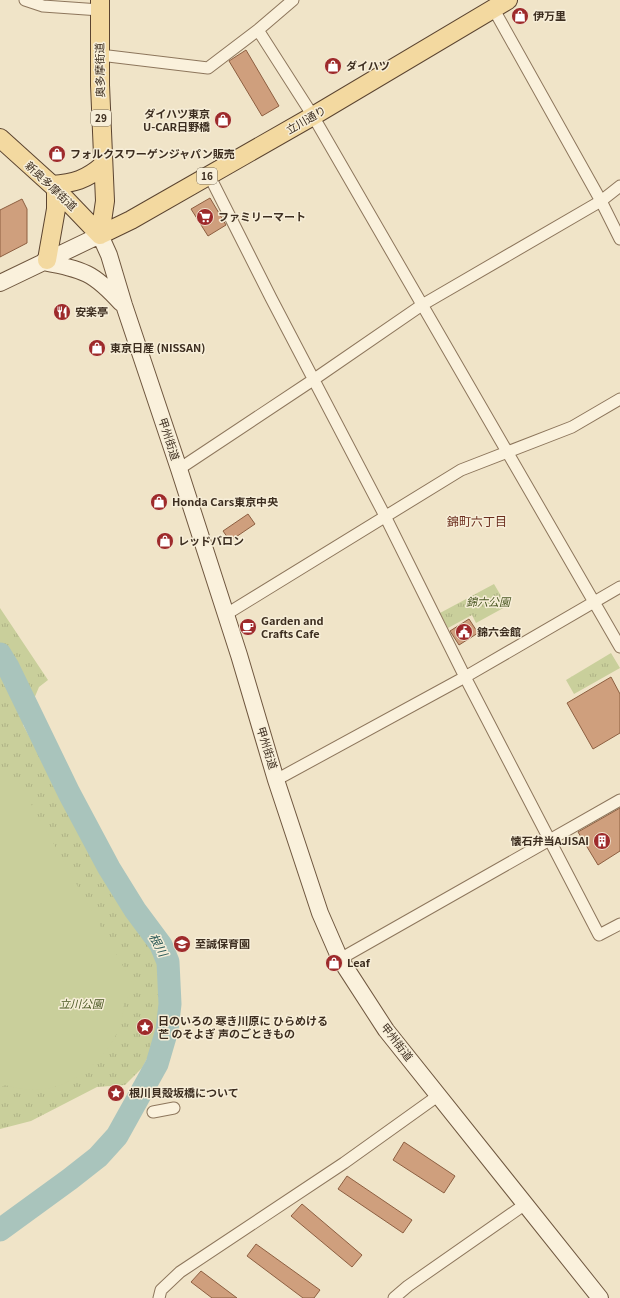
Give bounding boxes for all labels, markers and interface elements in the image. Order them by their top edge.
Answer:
shop icon: 伊万里 [510,6,530,26]
place label: 伊万里 [533,7,566,23]
street label: 奥多摩街道 [91,42,107,98]
shop icon: ダイハツ [323,56,343,76]
place label: ダイハツ [346,57,390,73]
street label: 立川通り [282,101,329,137]
place label: ダイハツ東京 U-CAR日野橋 [143,105,210,134]
road number: 29 [91,110,111,126]
shop icon: ダイハツ東京 U-CAR日野橋 [213,110,233,130]
shop icon: フォルクスワーゲンジャパン販売 [47,144,67,164]
place label: フォルクスワーゲンジャパン販売 [70,145,235,161]
street label: 新奥多摩街道 [22,157,81,214]
road number: 16 [197,168,217,184]
supermarket icon: ファミリーマート [195,207,215,227]
place label: ファミリーマート [218,208,306,224]
restaurant icon: 安楽亭 [52,302,72,322]
place label: 安楽亭 [75,303,108,319]
shop icon: 東京日産 (NISSAN) [87,338,107,358]
place label: 東京日産 (NISSAN) [110,339,205,355]
street label: 甲州街道 [156,415,184,462]
shop icon: Honda Cars東京中央 [149,492,169,512]
place label: Honda Cars東京中央 [172,493,278,509]
district label: 錦町六丁目 [447,512,507,529]
shop icon: レッドバロン [155,531,175,551]
place label: レッドバロン [178,532,244,548]
park label: 錦六公園 [466,593,512,609]
place label: Garden and Crafts Cafe [261,612,324,641]
cafe icon: Garden and Crafts Cafe [238,617,258,637]
public building icon: 錦六会館 [454,622,474,642]
place label: 錦六会館 [477,623,521,639]
street label: 甲州街道 [254,724,282,771]
building icon: 懐石弁当AJISAI [592,831,612,851]
place label: 懐石弁当AJISAI [511,832,589,848]
water label: 根川 [146,930,173,961]
school or university icon: 至誠保育園 [172,934,192,954]
place label: 至誠保育園 [195,935,250,951]
shop icon: Leaf [324,953,344,973]
place label: Leaf [347,954,371,970]
park label: 立川公園 [59,995,105,1011]
place label: 日のいろの 寒き川原に ひらめける 芒 のそよぎ 声のごときもの [158,1012,328,1041]
place icon: 日のいろの 寒き川原に ひらめける 芒 のそよぎ 声のごときもの [135,1017,155,1037]
street label: 甲州街道 [378,1019,418,1064]
place icon: 根川貝殻坂橋について [106,1083,126,1103]
place label: 根川貝殻坂橋について [129,1084,239,1100]

